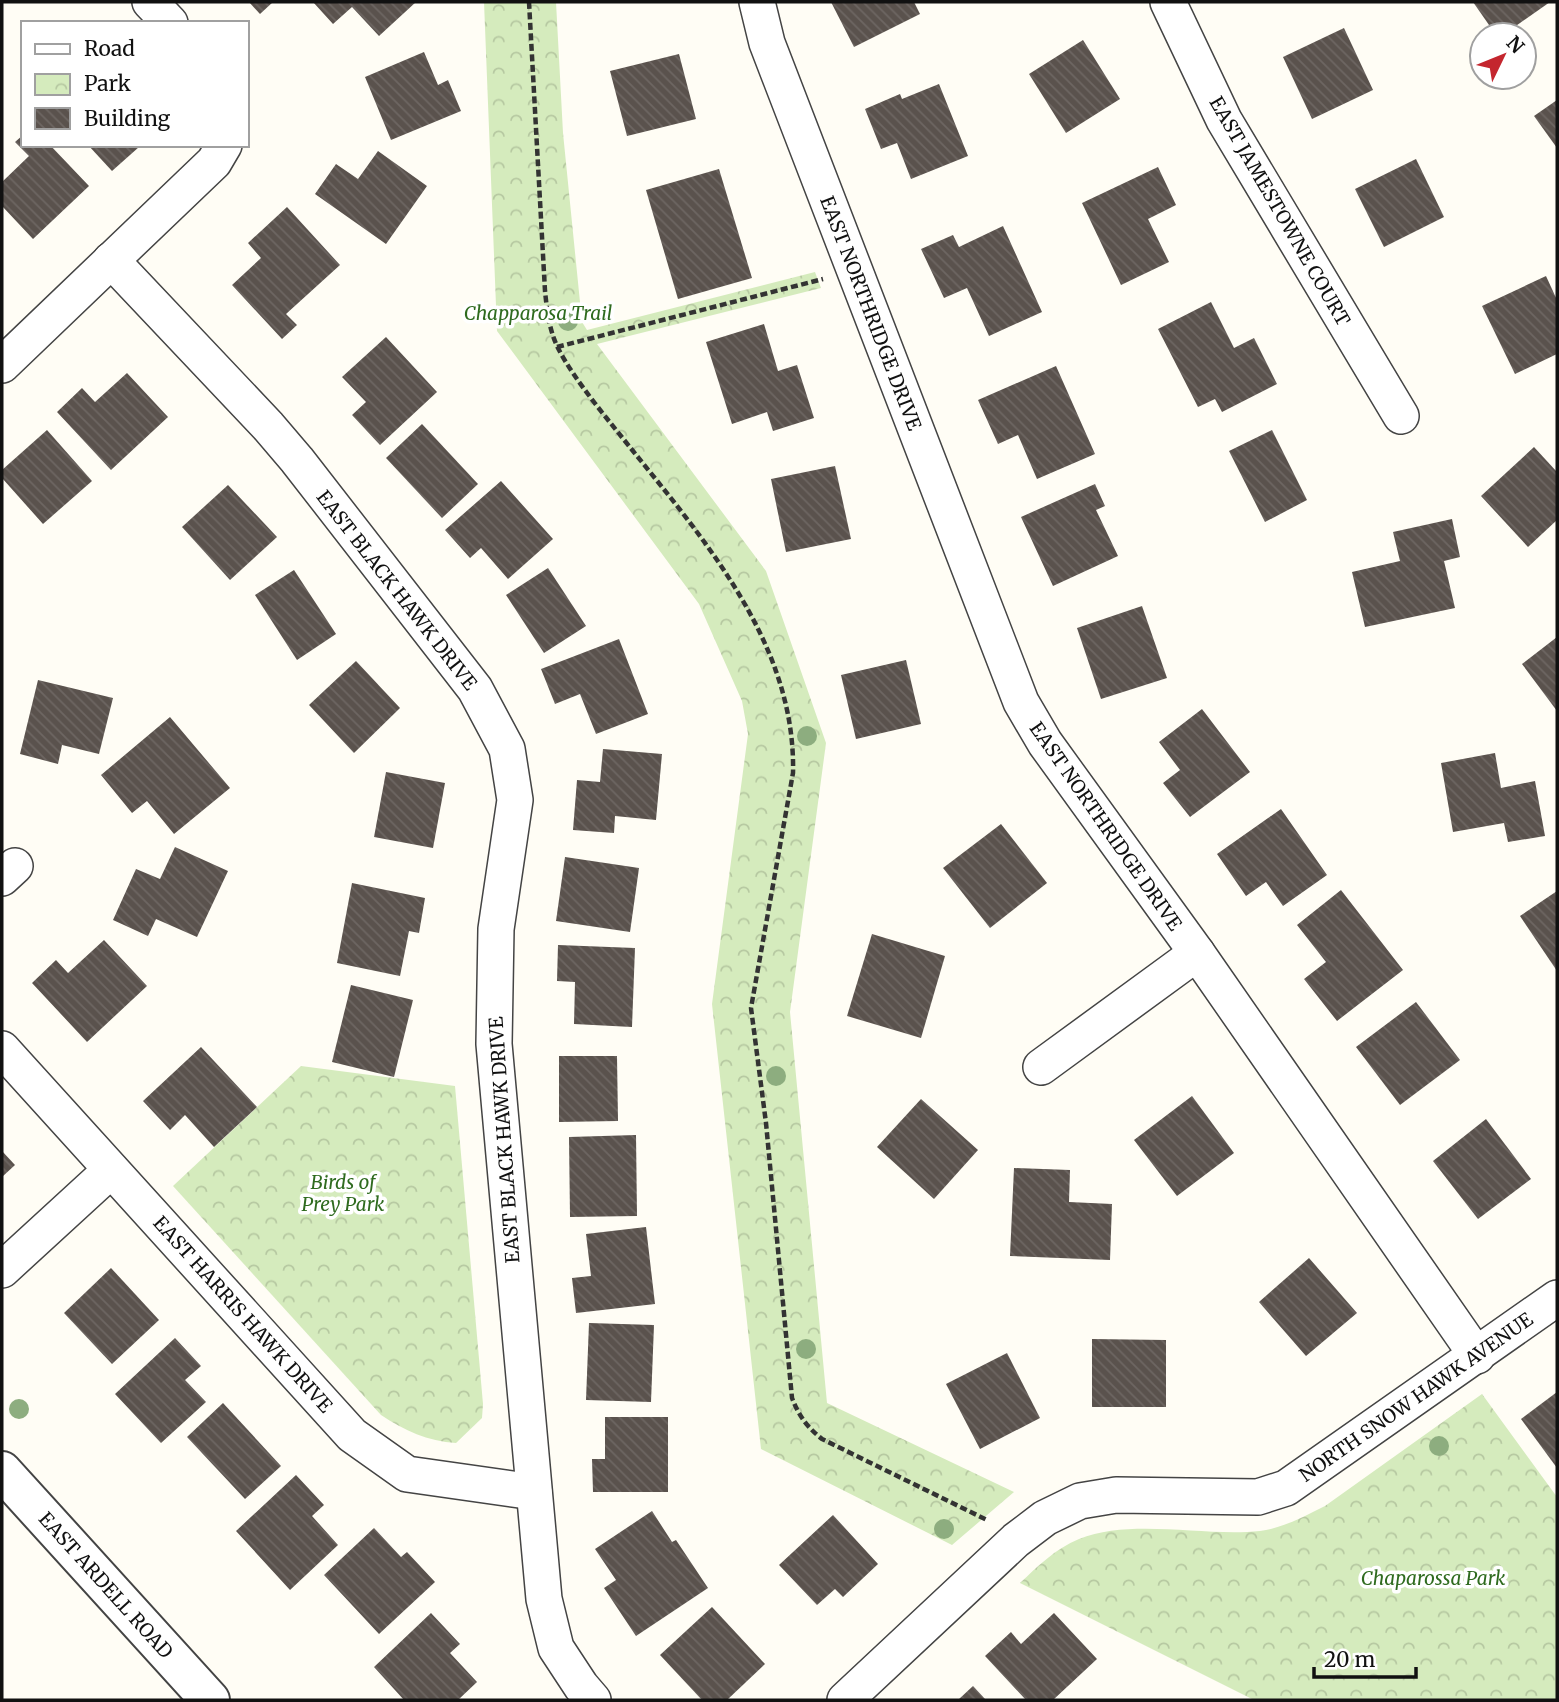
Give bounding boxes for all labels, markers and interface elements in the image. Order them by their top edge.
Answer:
legend [21,21,248,147]
north arrow [1468,21,1538,91]
text: N [1502,31,1529,58]
text: Road [84,35,135,62]
text: Park [84,70,131,97]
street label: EAST JAMESTOWNE COURT [1204,92,1356,330]
text: Building [84,105,171,132]
street label: EAST NORTHRIDGE DRIVE [815,192,927,434]
park label: Chapparosa Trail [464,301,612,325]
street label: EAST BLACK HAWK DRIVE [312,485,482,695]
street label: EAST NORTHRIDGE DRIVE [1025,717,1187,935]
street label: EAST BLACK HAWK DRIVE [483,1016,525,1264]
park label: Birds of Prey Park [302,1170,385,1216]
street label: EAST HARRIS HAWK DRIVE [148,1211,338,1417]
street label: NORTH SNOW HAWK AVENUE [1295,1307,1537,1487]
street label: EAST ARDELL ROAD [34,1507,178,1663]
park label: Chaparossa Park [1361,1566,1506,1590]
scale bar [1314,1636,1416,1680]
text: 20 m [1324,1646,1376,1673]

